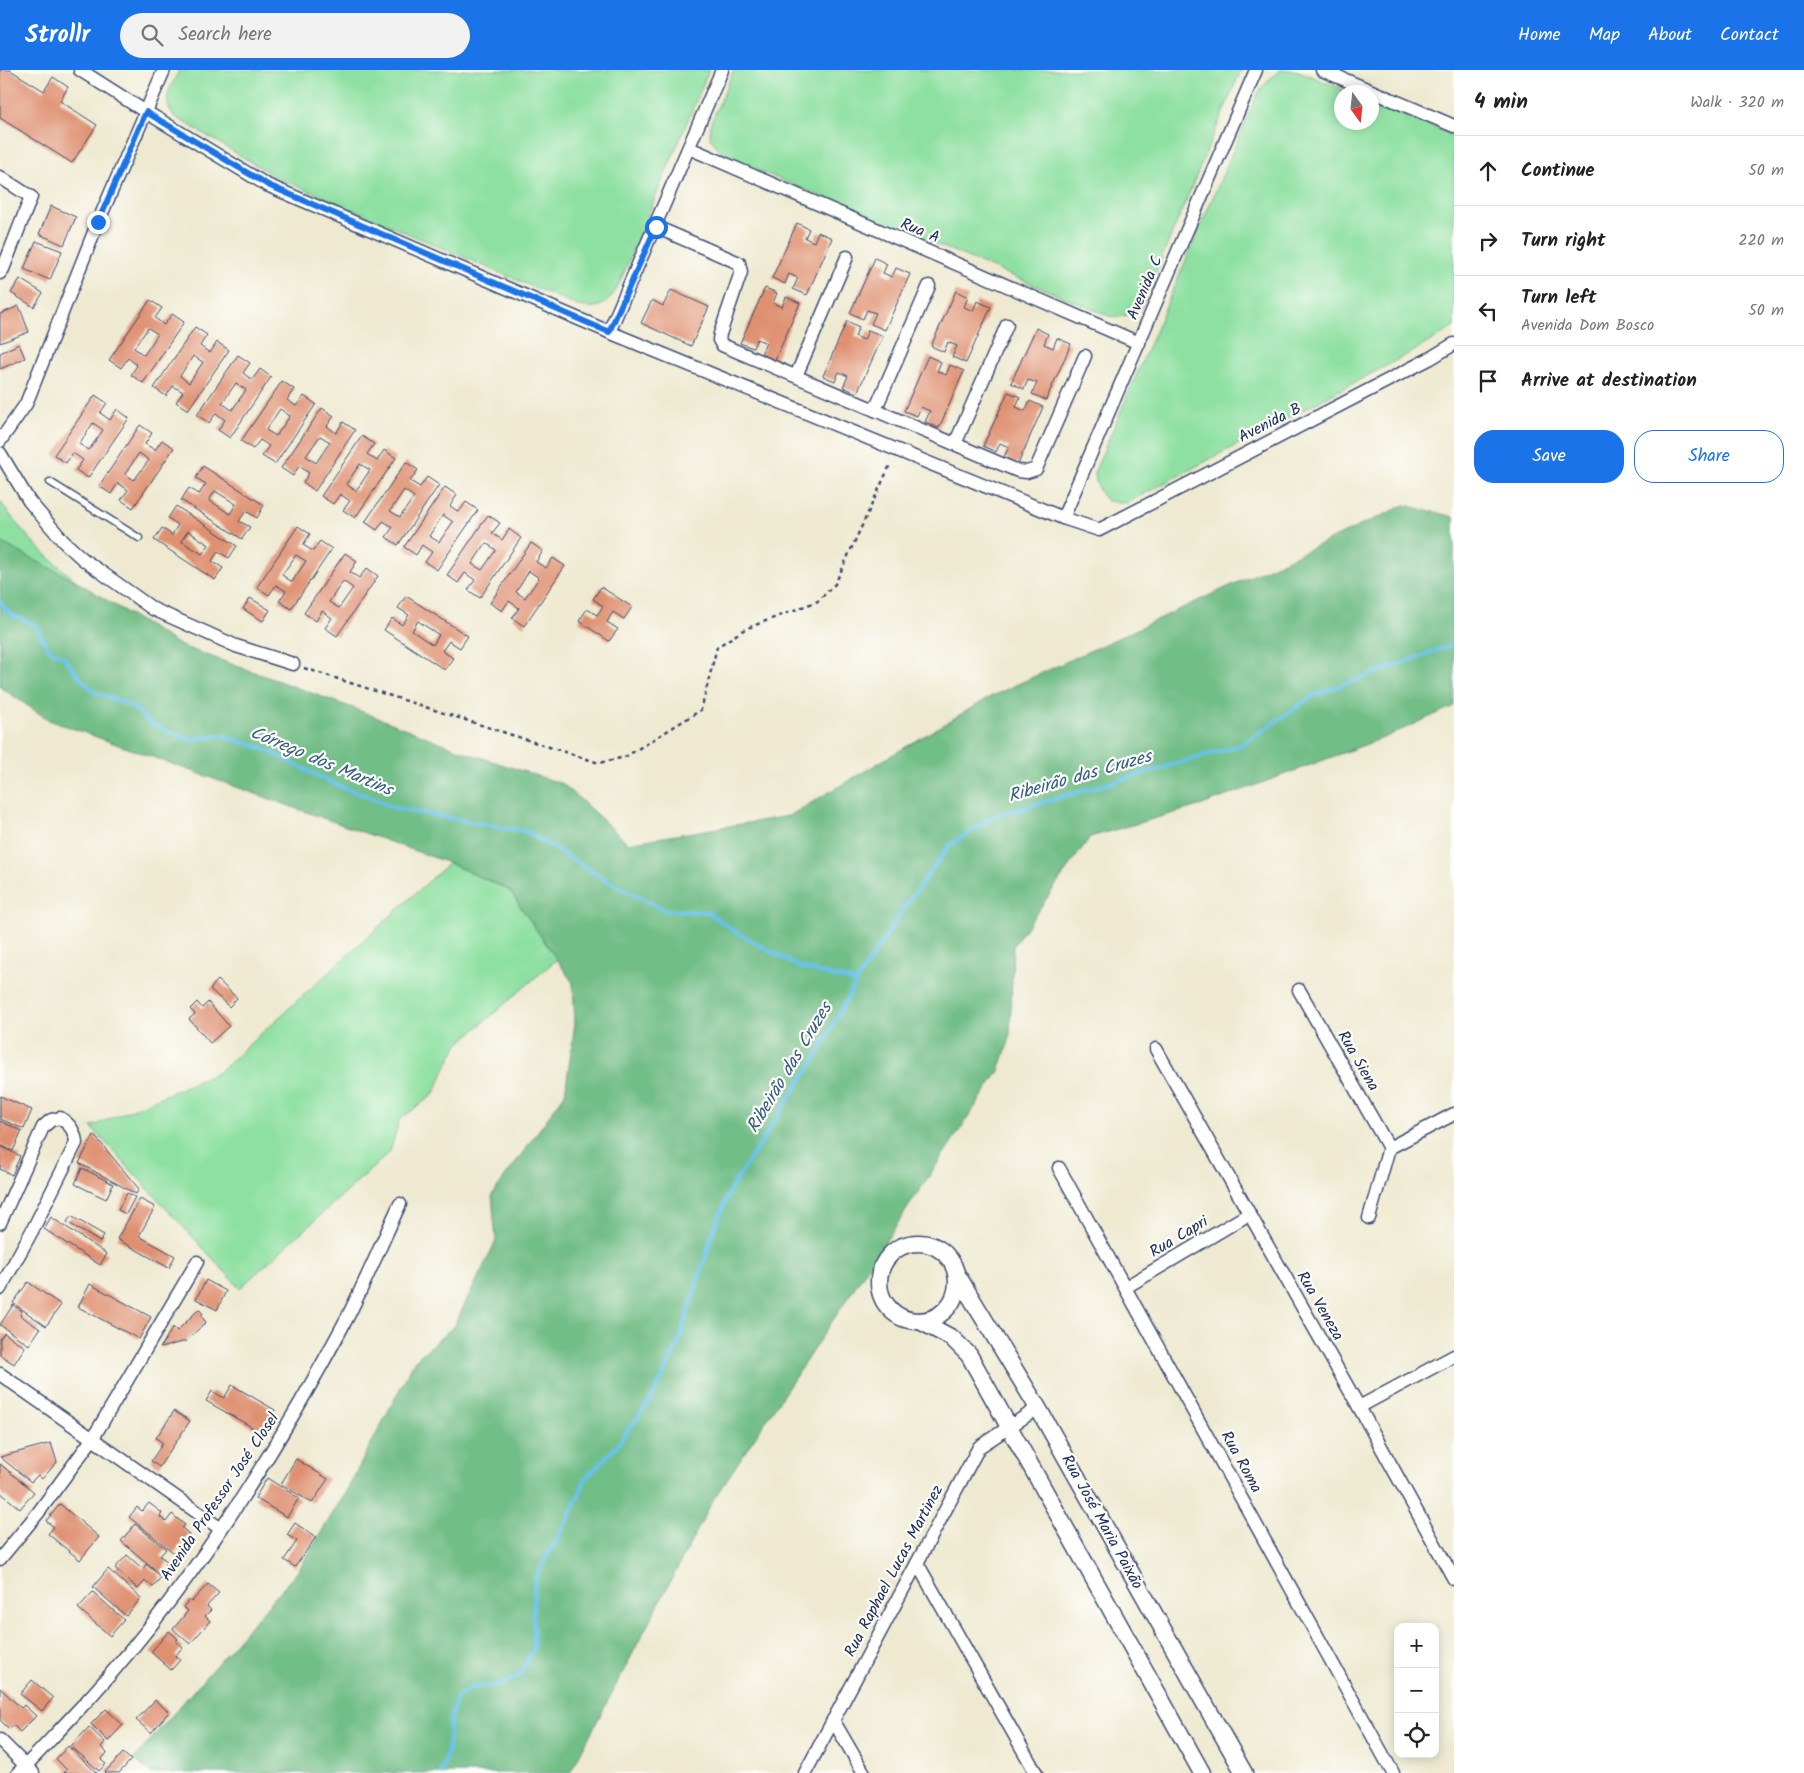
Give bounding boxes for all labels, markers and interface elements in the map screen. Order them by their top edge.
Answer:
search box [120,13,470,58]
text: Strollr [25,16,90,55]
text: Search here [178,20,272,50]
icon: search [138,21,166,49]
text: Home [1518,21,1561,50]
text: Map [1589,21,1620,50]
text: About [1648,21,1692,50]
text: Contact [1720,21,1779,50]
north arrow [1334,85,1379,130]
text: 4 min [1474,86,1528,119]
text: Walk · 320 m [1690,90,1784,115]
text: Continue [1521,156,1594,186]
icon: ahead [1474,157,1502,185]
text: 50 m [1748,158,1784,183]
route end [87,211,110,234]
street label: Rua A [896,212,944,251]
route start [645,216,668,239]
text: Turn right [1521,226,1606,256]
icon: right [1474,227,1502,255]
text: 220 m [1738,228,1784,253]
street label: Avenida C [1120,252,1170,324]
text: Turn left [1521,283,1596,313]
icon: left [1474,297,1502,325]
text: 50 m [1748,298,1784,323]
text: Avenida Dom Bosco [1521,313,1654,338]
text: Arrive at destination [1521,366,1697,396]
icon: arrive [1474,367,1502,395]
street label: Avenida B [1234,396,1306,450]
button: Save [1474,430,1624,483]
button: Share [1634,430,1784,483]
water label: Córrego dos Martins [245,719,399,806]
water label: Ribeirão das Cruzes [1005,742,1157,811]
water label: Ribeirão das Cruzes [739,995,842,1139]
street label: Rua Siena [1331,1026,1385,1096]
street label: Rua Capri [1145,1209,1214,1264]
street label: Rua Veneza [1290,1266,1350,1346]
street label: Avenida Professor José Closel [154,1408,286,1586]
street label: Rua Roma [1214,1426,1268,1498]
street label: Rua José Maria Paixão [1055,1450,1149,1594]
street label: Rua Raphael Lucas Martinez [838,1481,950,1661]
map controls [1394,1623,1439,1758]
button: + [1394,1623,1439,1668]
button: − [1394,1668,1439,1713]
button: locate [1394,1713,1439,1758]

